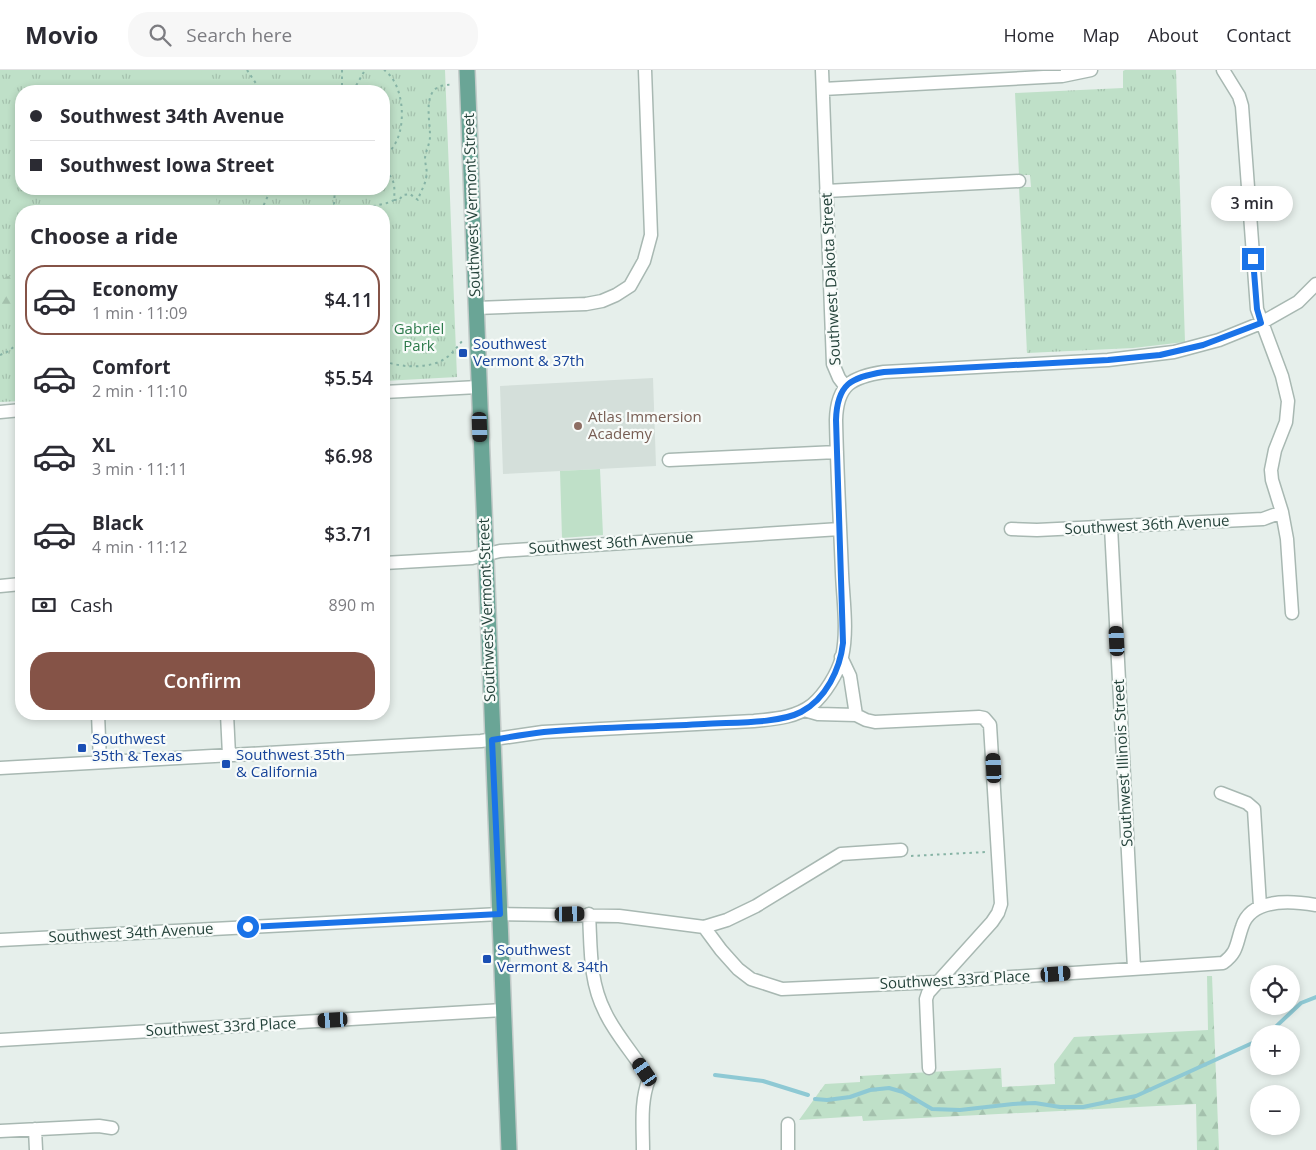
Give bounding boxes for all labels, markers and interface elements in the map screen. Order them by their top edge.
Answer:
search box [128,12,478,57]
text: Movio [25,18,98,51]
icon: search [146,21,174,49]
text: Search here [186,22,292,48]
text: Home [1004,23,1054,47]
text: Map [1082,23,1120,47]
text: About [1148,23,1198,47]
text: Contact [1226,23,1291,47]
text: Southwest 34th Avenue [60,103,284,129]
street label: Southwest Vermont Street [458,113,484,297]
text: Southwest Iowa Street [60,152,274,178]
callout: 3 min [1212,186,1294,222]
street label: Southwest Dakota Street [815,192,845,366]
text: 3 min [1230,192,1274,214]
text: Choose a ride [30,220,178,250]
route end [1242,248,1264,270]
text: Economy [92,276,178,302]
icon: car [32,278,77,323]
text: $4.11 [324,287,373,313]
text: 1 min · 11:09 [92,302,187,324]
park label: Gabriel Park [394,318,444,355]
place label: Southwest Vermont & 37th [473,333,584,370]
marker: Southwest Vermont & 37th [457,347,469,359]
text: Comfort [92,354,171,380]
icon: car [32,356,77,401]
text: $5.54 [324,365,373,391]
text: 2 min · 11:10 [92,380,187,402]
place label: Atlas Immersion Academy [588,406,702,443]
car [471,412,488,442]
marker: Atlas Immersion Academy [572,420,584,432]
text: XL [92,432,115,458]
icon: car [32,434,77,479]
text: $6.98 [324,443,373,469]
text: 3 min · 11:11 [92,458,187,480]
text: Black [92,510,144,536]
street label: Southwest 36th Avenue [1064,510,1230,538]
icon: car [32,512,77,557]
street label: Southwest Vermont Street [473,518,499,702]
text: $3.71 [324,521,373,547]
street label: Southwest 36th Avenue [528,526,694,558]
text: 4 min · 11:12 [92,536,187,558]
icon: cash [30,591,58,619]
text: Cash [70,592,113,618]
text: 890 m [329,594,375,616]
car [1108,626,1125,656]
button: Confirm [30,652,375,710]
street label: Southwest Illinois Street [1108,679,1136,847]
place label: Southwest 35th & Texas [92,728,182,765]
marker: Southwest 35th & Texas [76,742,88,754]
place label: Southwest 35th & California [236,744,345,781]
car [985,753,1002,783]
marker: Southwest 35th & California [220,758,232,770]
car [554,906,585,922]
route start [237,916,259,938]
street label: Southwest 34th Avenue [48,918,214,946]
place label: Southwest Vermont & 34th [497,939,608,976]
marker: Southwest Vermont & 34th [481,953,493,965]
street label: Southwest 33rd Place [879,965,1031,993]
car [1040,965,1071,983]
map controls [1250,965,1300,1135]
button: locate [1250,965,1300,1015]
street label: Southwest 33rd Place [145,1012,297,1040]
car [317,1012,348,1028]
button: + [1250,1025,1300,1075]
car [630,1055,659,1089]
button: − [1250,1085,1300,1135]

